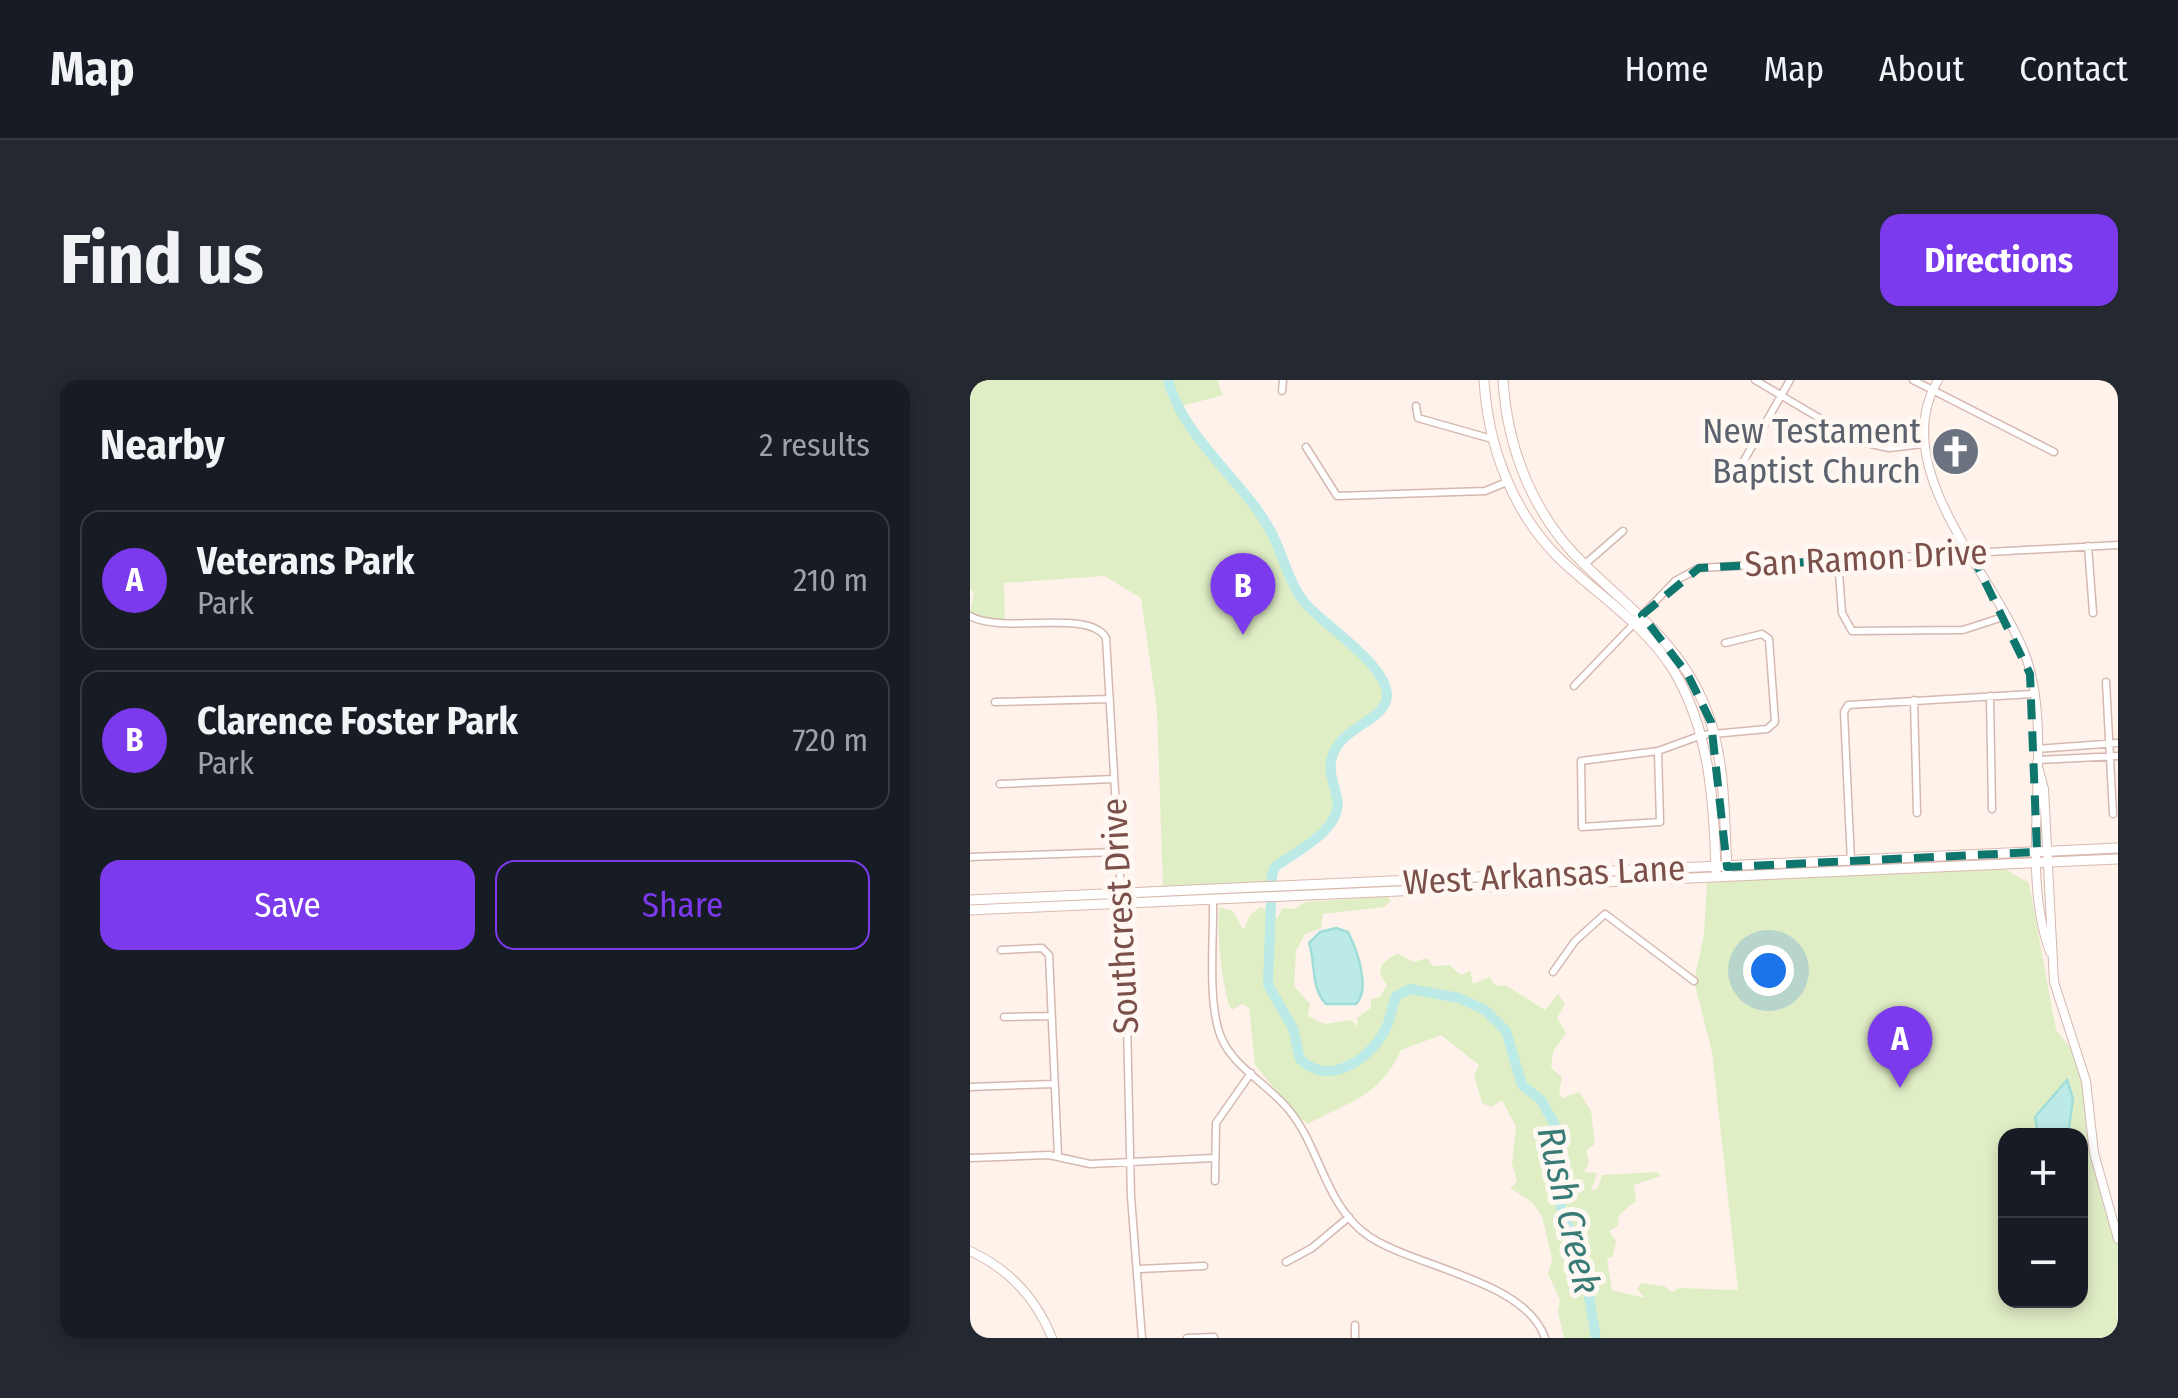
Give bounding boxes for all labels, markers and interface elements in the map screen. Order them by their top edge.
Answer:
text: Map [50,40,134,98]
text: Home [1625,48,1708,90]
text: Map [1763,48,1824,90]
text: About [1879,48,1964,90]
text: Contact [2019,48,2128,90]
button: Directions [1880,214,2118,306]
text: Find us [60,218,264,302]
place label: New Testament Baptist Church [1702,410,1922,492]
text: Nearby [100,420,225,470]
church icon: New Testament Baptist Church [1930,425,1982,477]
text: 2 results [759,426,870,464]
street label: San Ramon Drive [1743,531,1989,585]
text: Veterans Park [197,538,414,584]
pin: B [1210,552,1276,635]
text: A [126,561,143,599]
text: 210 m [793,561,868,599]
text: Park [197,584,254,622]
text: Clarence Foster Park [197,698,518,744]
text: B [126,721,143,759]
text: 720 m [792,721,868,759]
text: Park [197,744,254,782]
street label: Southcrest Drive [1093,797,1147,1035]
street label: West Arkansas Lane [1402,847,1686,903]
button: Save [100,860,475,950]
button: Share [495,860,870,950]
your location [1743,945,1794,996]
pin: A [1868,1006,1932,1088]
water label: Rush Creek [1527,1122,1611,1298]
map controls [1998,1128,2088,1308]
button: + [1998,1128,2088,1218]
button: − [1998,1218,2088,1308]

